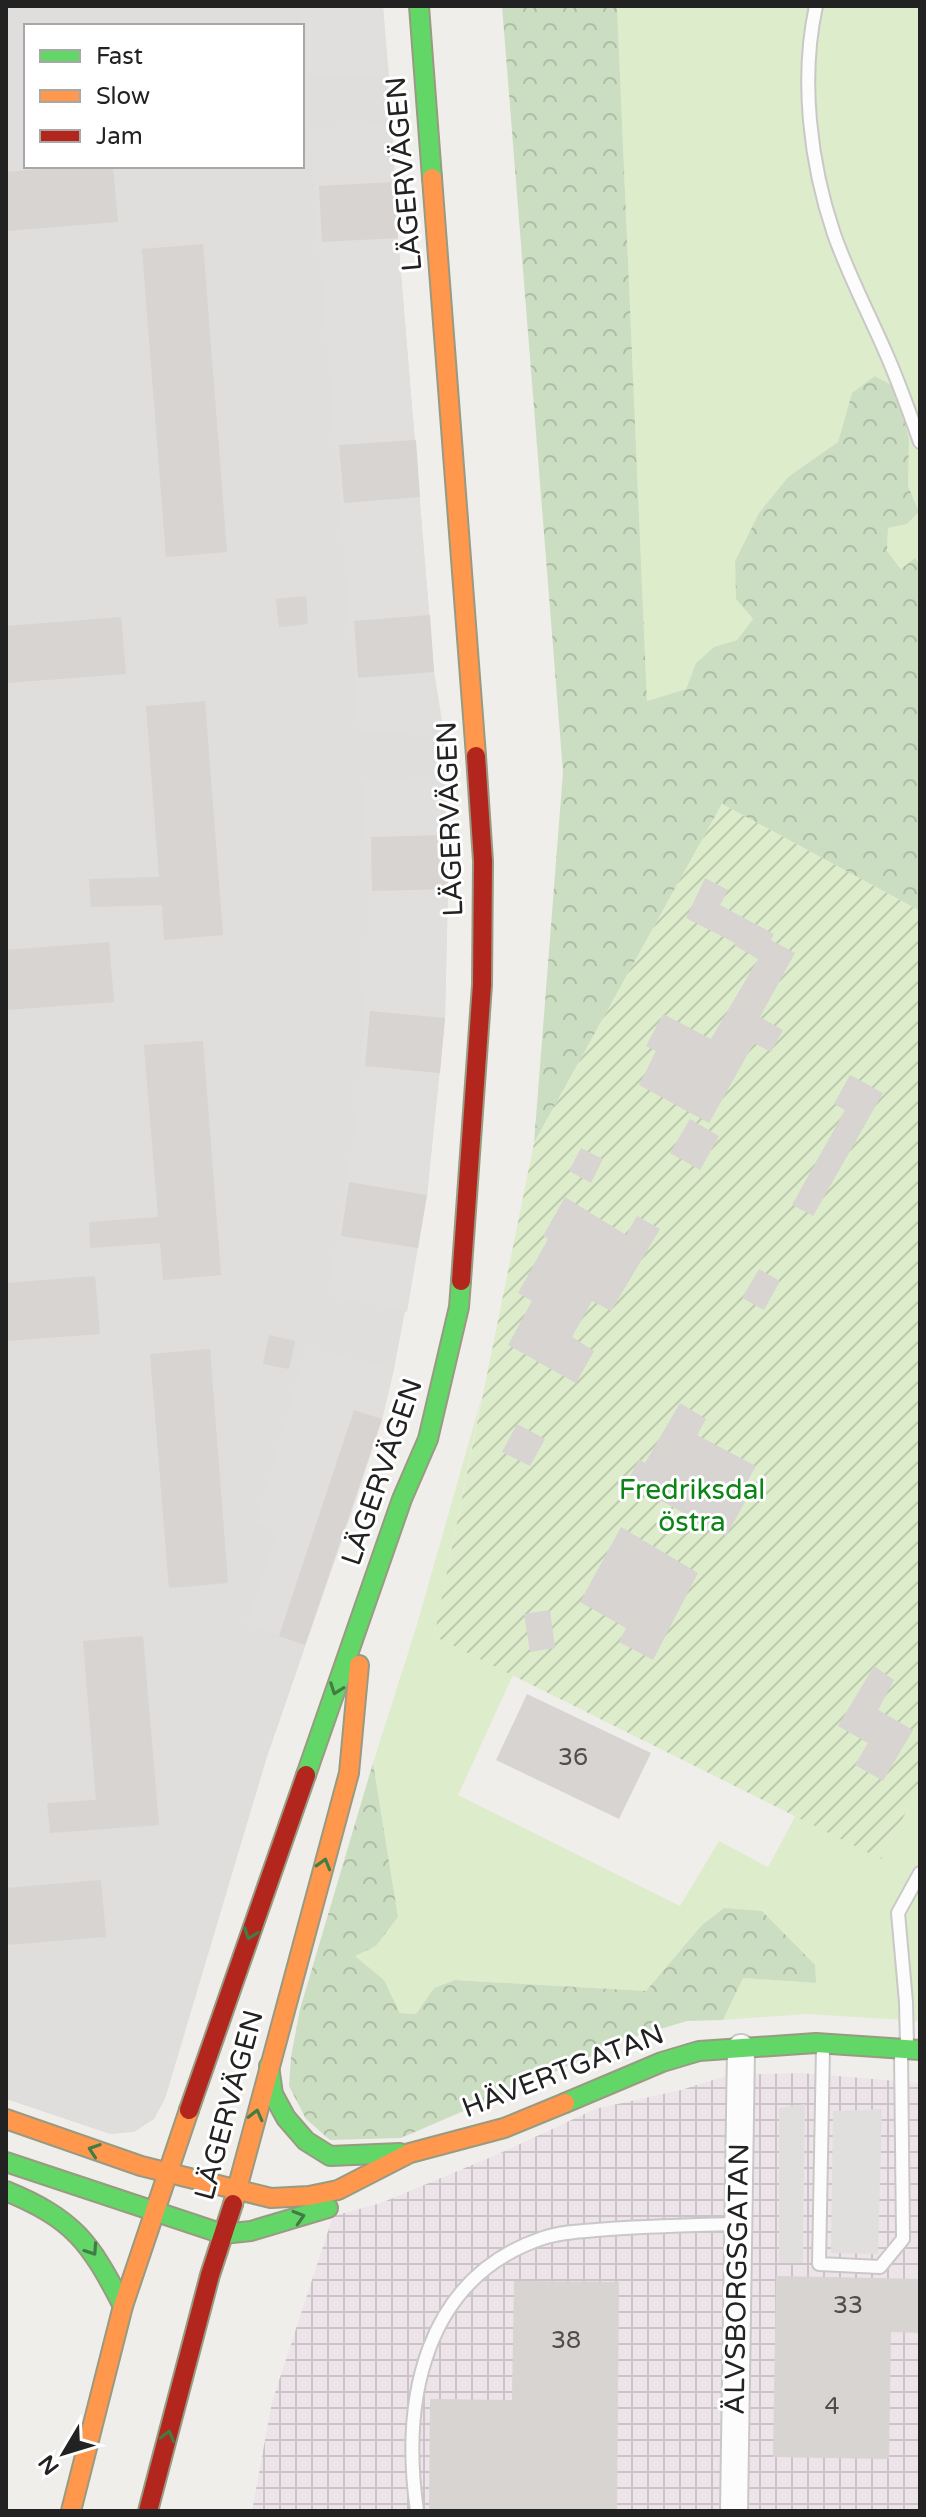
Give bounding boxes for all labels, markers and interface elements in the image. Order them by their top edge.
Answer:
legend [24,24,304,168]
text: Fast [96,42,143,71]
street label: LÄGERVÄGEN [379,75,429,273]
text: Slow [96,82,150,111]
text: Jam [96,122,143,151]
street label: LÄGERVÄGEN [430,721,470,917]
street label: LÄGERVÄGEN [334,1374,430,1570]
park label: Fredriksdal östra [619,1473,765,1539]
one-way arrow [330,1681,346,1695]
house number: 36 [558,1743,588,1772]
one-way arrow [315,1857,331,1871]
one-way arrow [244,1926,260,1940]
street label: LÄGERVÄGEN [187,2006,271,2204]
street label: HÄVERTGATAN [457,2017,669,2125]
one-way arrow [246,2108,263,2122]
one-way arrow [88,2143,102,2159]
street label: ÄLVSBORGSGATAN [718,2143,756,2415]
one-way arrow [291,2211,305,2227]
one-way arrow [82,2241,97,2255]
house number: 33 [833,2291,863,2320]
house number: 38 [551,2326,581,2355]
house number: 4 [824,2392,840,2421]
north arrow [24,2413,104,2493]
one-way arrow [158,2429,175,2443]
text: N [33,2450,65,2480]

